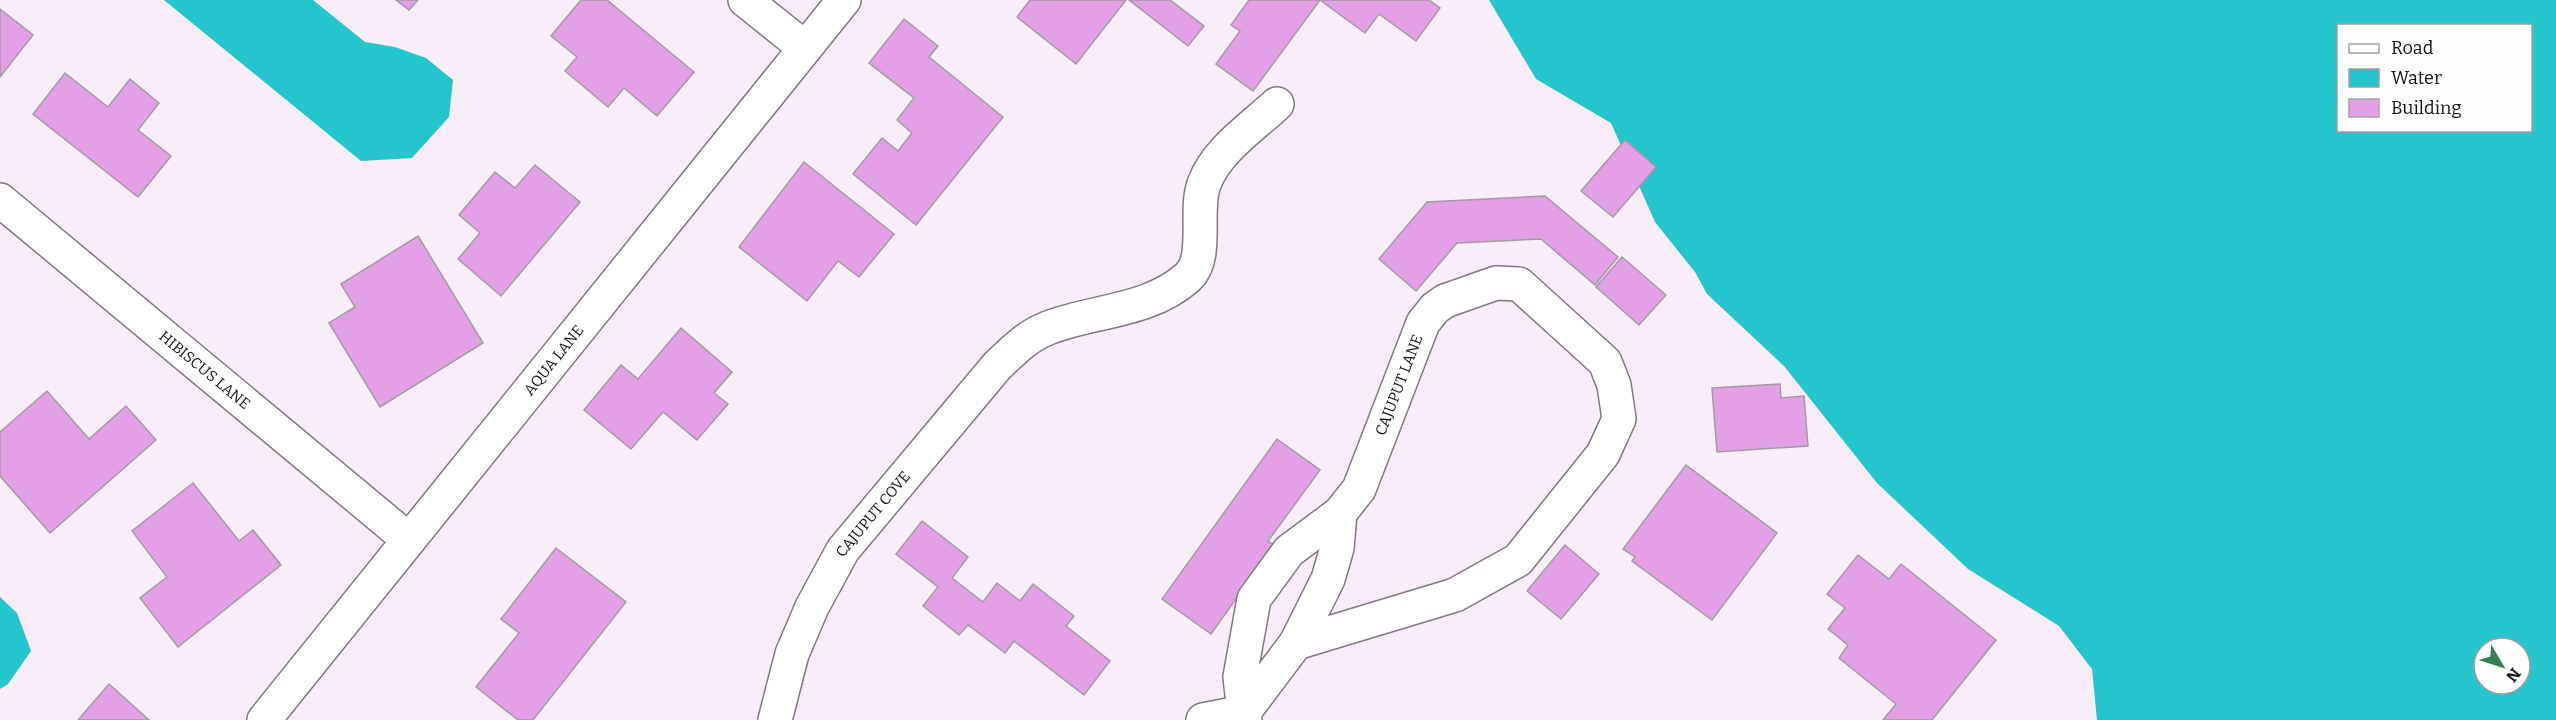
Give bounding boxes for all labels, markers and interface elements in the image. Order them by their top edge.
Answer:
legend [2337,24,2532,132]
text: Road [2391,37,2434,59]
text: Water [2391,67,2442,89]
text: Building [2391,97,2462,119]
street label: AQUA LANE [520,321,588,399]
street label: HIBISCUS LANE [155,327,254,413]
street label: CAJUPUT LANE [1371,332,1427,438]
street label: CAJUPUT COVE [832,467,914,560]
north arrow [2472,636,2532,696]
text: N [2502,664,2525,686]

